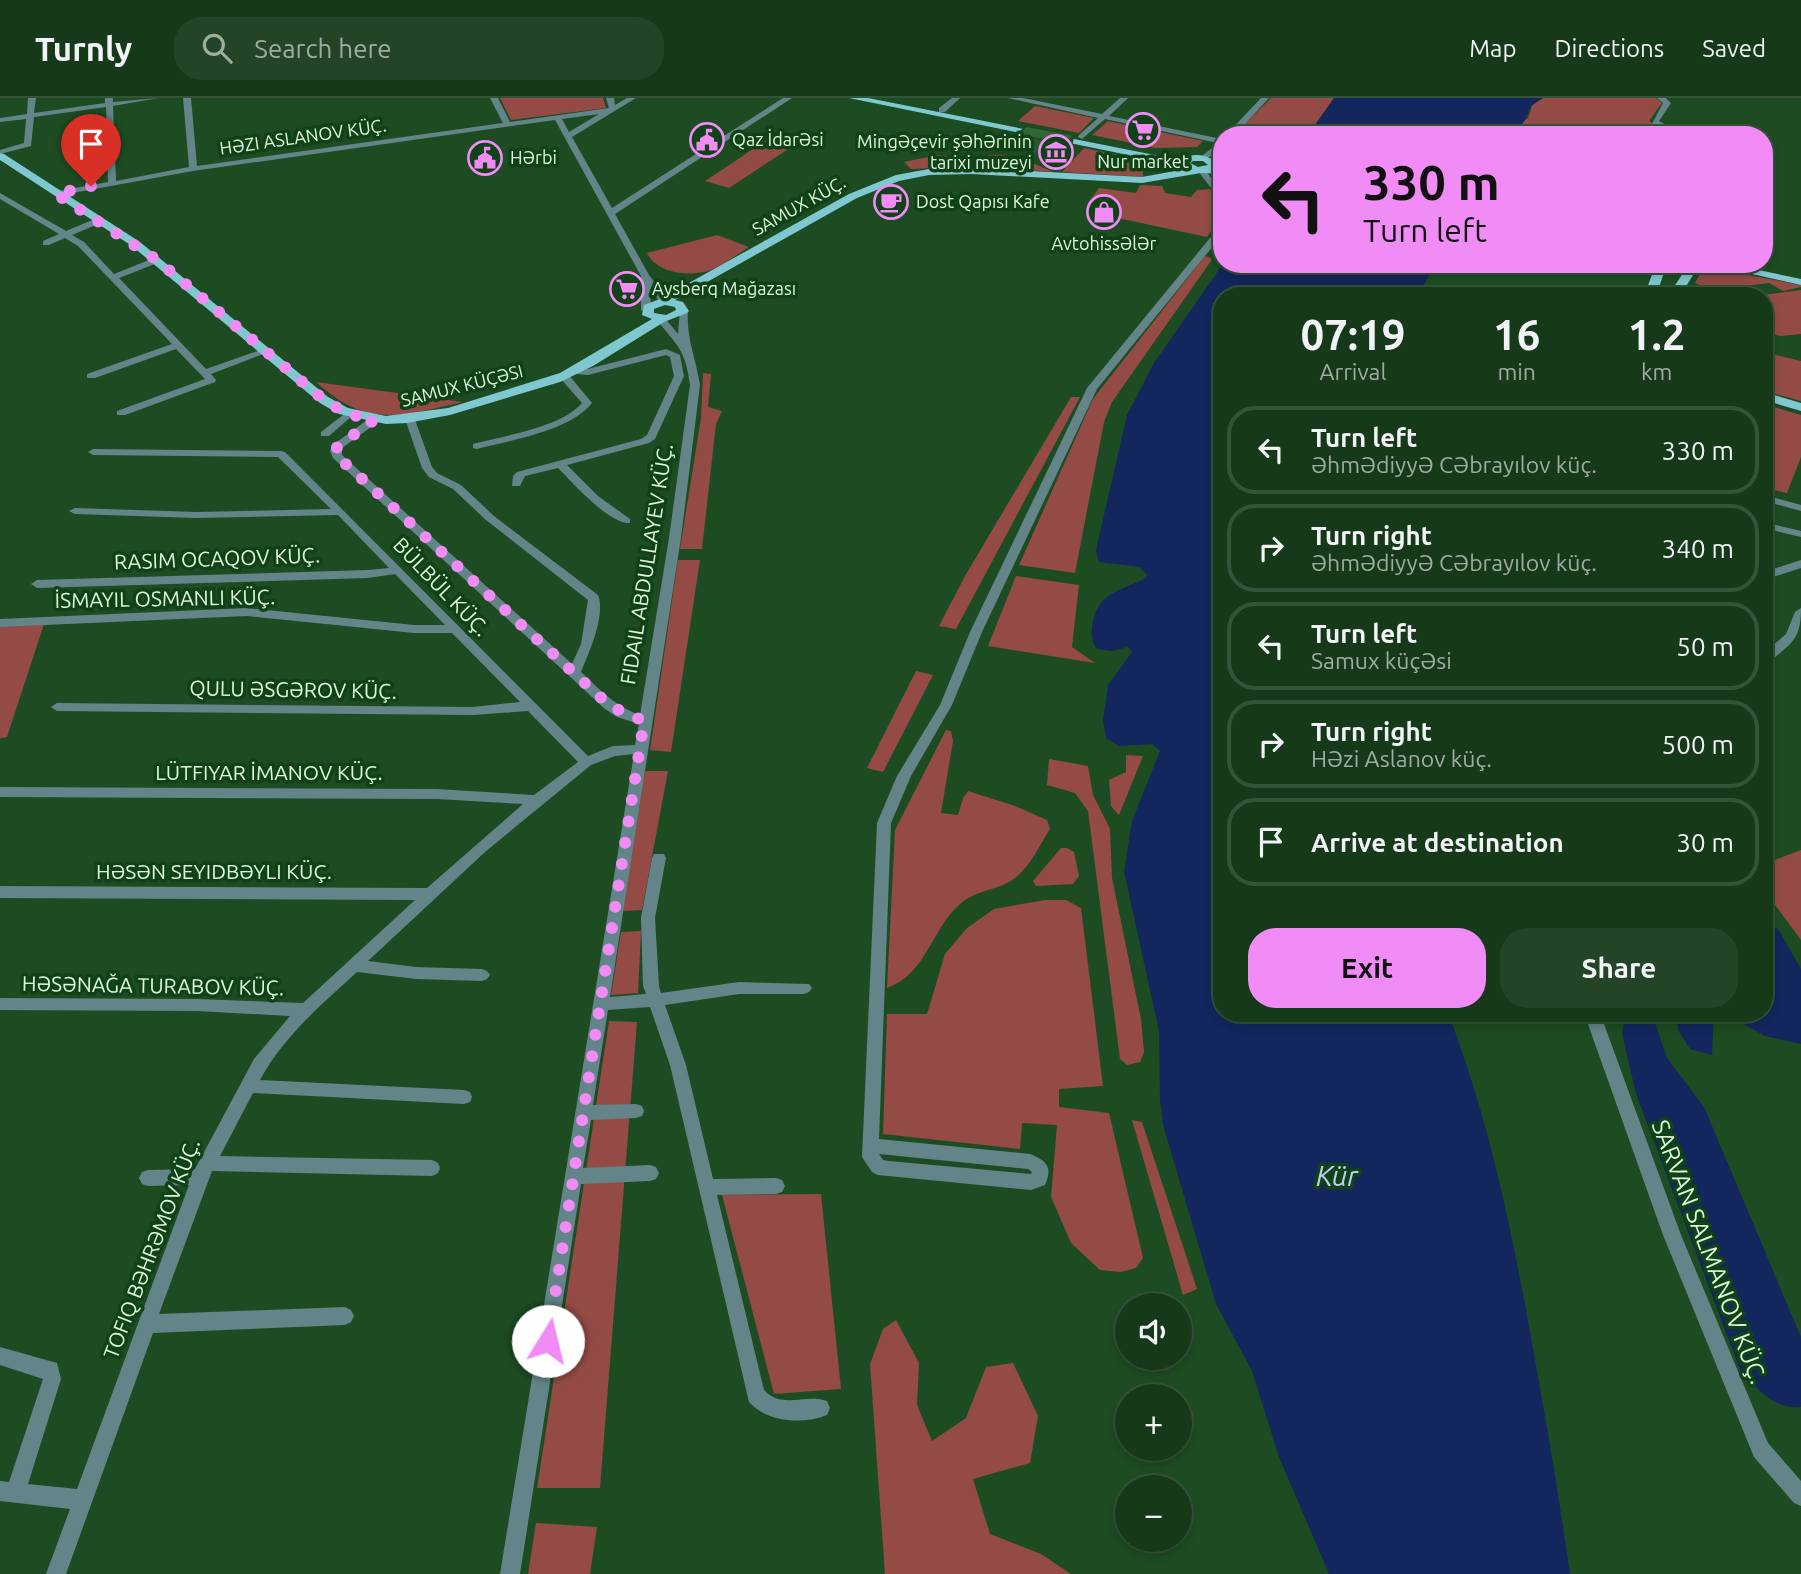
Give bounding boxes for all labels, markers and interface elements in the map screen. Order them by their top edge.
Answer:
search box [174,17,664,80]
icon: search [198,29,236,67]
text: Turnly [35,30,132,67]
text: Search here [254,34,392,63]
text: Map [1469,35,1516,62]
text: Directions [1554,35,1664,62]
text: Saved [1702,35,1766,62]
supermarket icon: Nur market [1124,111,1162,149]
pin [61,114,121,186]
street label: HƏZI ASLANOV KÜÇ. [218,114,387,158]
public building icon: Qaz İdarəsi [688,121,726,159]
icon: arrive [72,125,110,163]
place label: Qaz İdarəsi [732,129,824,150]
place label: Mingəçevir şəhərinin tarixi muzeyi [857,131,1032,172]
museum icon: Mingəçevir şəhərinin tarixi muzeyi [1037,133,1075,171]
public building icon: Hərbi [466,139,504,177]
place label: Hərbi [510,147,557,167]
place label: Nur market [1097,151,1189,171]
icon: left [1248,154,1339,245]
text: 330 m [1363,154,1500,209]
street label: SAMUX KÜÇ. [748,171,849,239]
cafe icon: Dost Qapısı Kafe [872,183,910,221]
place label: Dost Qapısı Kafe [916,191,1050,212]
shop icon: Avtohissələr [1085,193,1123,231]
text: Turn left [1363,212,1487,248]
place label: Avtohissələr [1052,233,1157,253]
supermarket icon: Aysberq Mağazası [608,270,646,308]
place label: Aysberq Mağazası [652,278,796,298]
text: 07:19 [1300,311,1406,358]
text: 16 [1493,311,1540,358]
text: 1.2 [1628,311,1686,358]
text: Arrival [1319,359,1386,384]
text: min [1497,359,1536,384]
text: km [1641,359,1672,384]
street label: SAMUX KÜÇƏSI [399,360,525,410]
text: Turn left [1311,423,1417,452]
icon: left [1252,431,1290,469]
text: 330 m [1662,436,1734,465]
street label: FIDAIL ABDULLAYEV KÜÇ. [615,442,677,686]
text: Əhmədiyyə Cəbrayılov küç. [1311,452,1597,477]
text: Turn right [1311,521,1432,550]
icon: right [1252,529,1290,567]
street label: BÜLBÜL KÜÇ. [389,532,495,640]
text: 340 m [1662,534,1734,563]
street label: RASIM OCAQOV KÜÇ. [113,542,321,574]
text: Əhmədiyyə Cəbrayılov küç. [1311,550,1597,575]
street label: İSMAYIL OSMANLI KÜÇ. [55,584,275,612]
text: Turn left [1311,619,1417,648]
icon: left [1252,627,1290,665]
text: 50 m [1676,632,1734,661]
text: Samux küçəsi [1311,648,1452,673]
street label: QULU ƏSGƏROV KÜÇ. [189,675,397,703]
text: Turn right [1311,717,1432,746]
icon: right [1252,725,1290,763]
text: 500 m [1662,730,1734,759]
text: Həzi Aslanov küç. [1311,746,1492,771]
street label: LÜTFIYAR İMANOV KÜÇ. [155,760,383,784]
icon: arrive [1252,823,1290,861]
text: Arrive at destination [1311,828,1564,857]
text: 30 m [1676,828,1734,857]
street label: HƏSƏN SEYIDBƏYLI KÜÇ. [96,859,332,883]
button: Exit [1248,928,1486,1008]
button: Share [1500,928,1738,1008]
street label: HƏSƏNAĞA TURABOV KÜÇ. [22,971,284,999]
street label: SARVAN SALMANOV KÜÇ. [1647,1116,1772,1388]
street label: TOFIQ BƏHRƏMOV KÜÇ. [98,1135,204,1362]
water label: Kür [1316,1160,1359,1191]
map controls [1115,1293,1192,1552]
button: sound [1115,1293,1192,1370]
position arrow [511,1304,585,1378]
button: + [1115,1384,1192,1461]
button: − [1115,1475,1192,1552]

